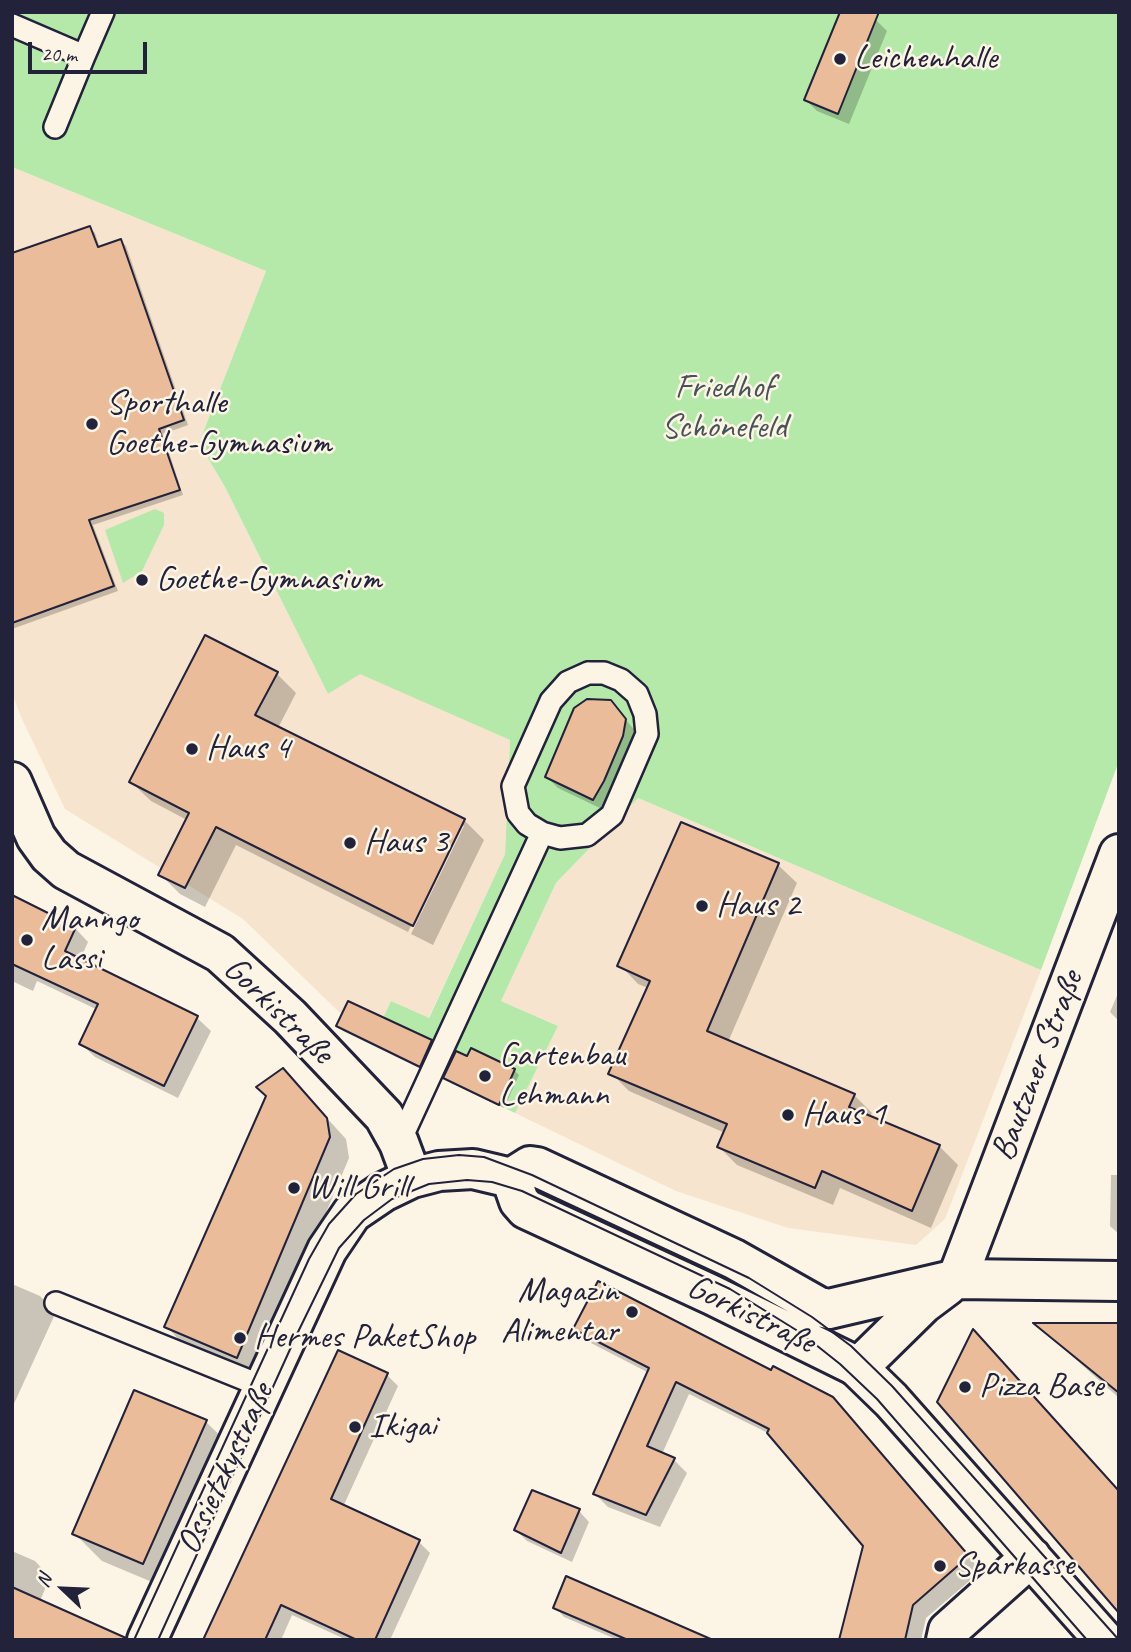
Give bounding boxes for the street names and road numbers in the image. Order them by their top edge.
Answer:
street label: Gorkistraße [214,948,342,1074]
street label: Bautzner Straße [983,965,1093,1167]
street label: Gorkistraße [680,1266,822,1364]
street label: Ossietzkystraße [168,1377,284,1561]

